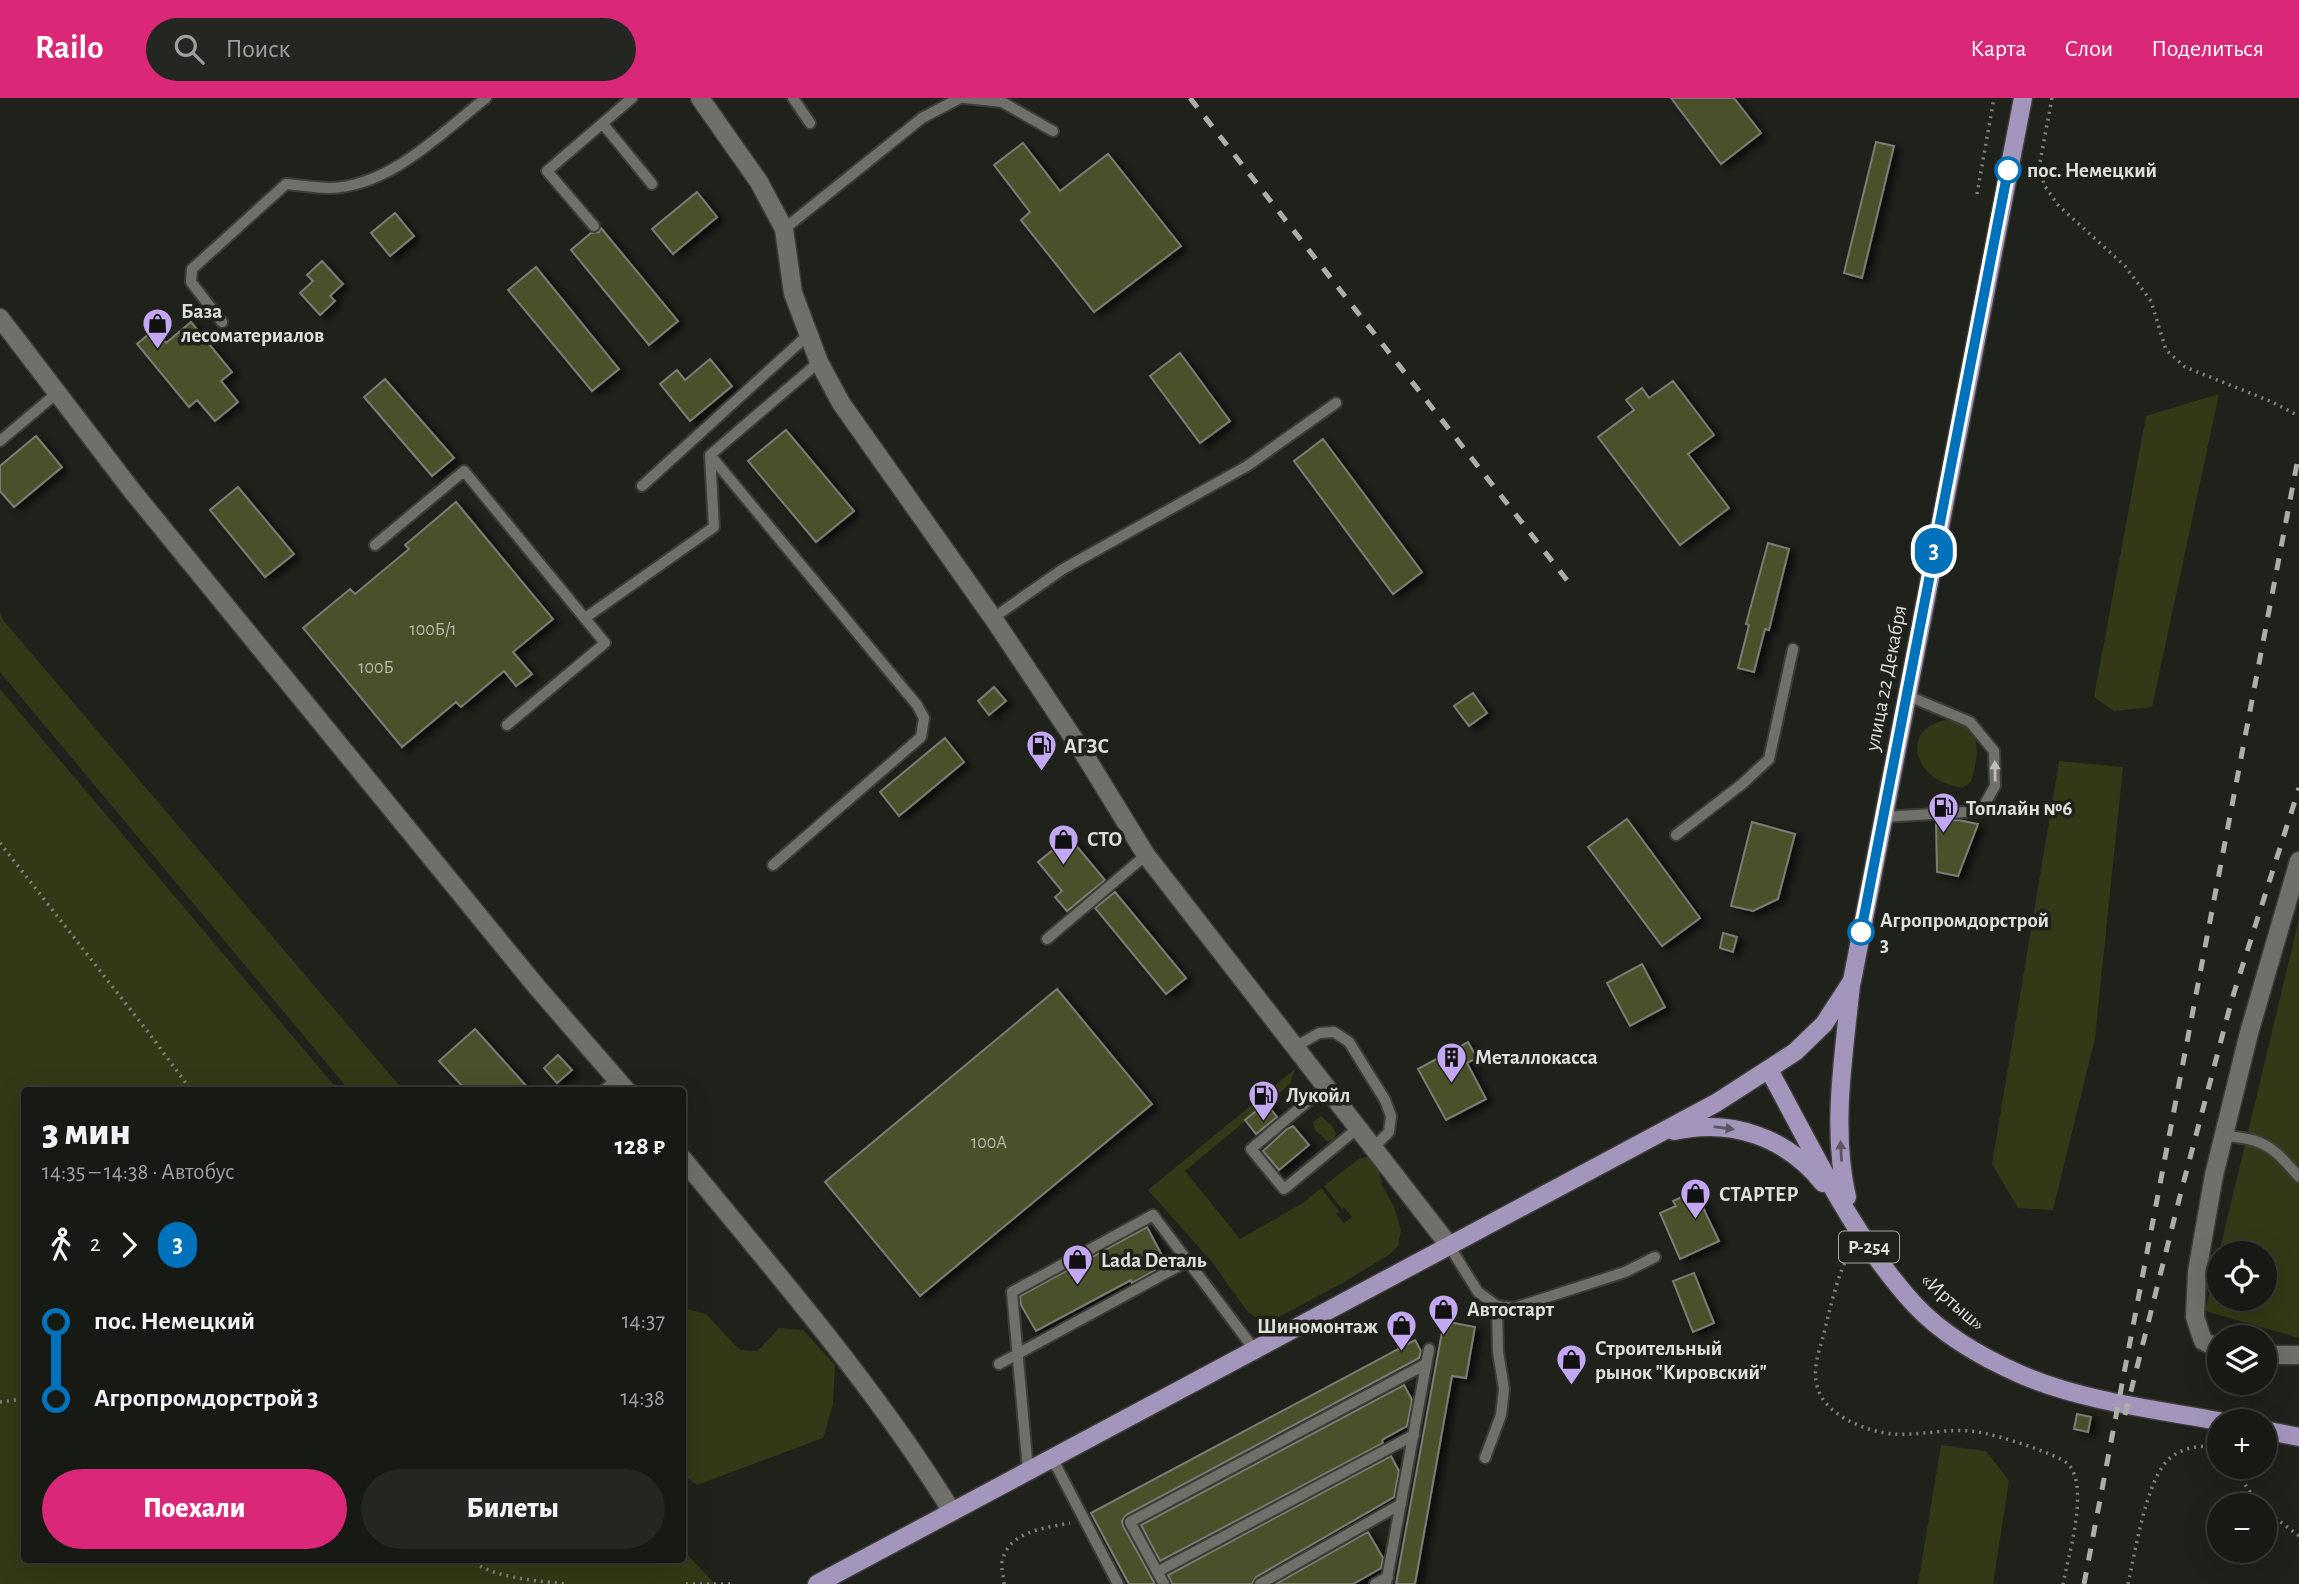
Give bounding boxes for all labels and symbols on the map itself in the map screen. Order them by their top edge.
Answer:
marker: пос. Немецкий [1995,157,2021,183]
place label: пос. Немецкий [2027,160,2157,181]
place label: База лесоматериалов [181,301,324,346]
shop icon: База лесоматериалов [141,306,175,350]
line badge: 3 [1911,528,1957,574]
street label: улица 22 Декабря [1861,603,1910,754]
house number: 100Б/1 [410,621,456,639]
house number: 100Б [358,659,394,677]
fuel station icon: АГЗС [1024,729,1058,773]
place label: АГЗС [1064,736,1109,757]
one-way arrow [1989,760,2000,782]
fuel station icon: Топлайн №6 [1926,791,1960,835]
place label: Топлайн №6 [1966,798,2072,819]
shop icon: СТО [1047,822,1081,866]
place label: СТО [1087,829,1122,850]
place label: Агропромдорстрой 3 [1880,910,2049,955]
marker: Агропромдорстрой 3 [1848,919,1874,945]
building icon: Металлокасса [1435,1040,1469,1084]
place label: Металлокасса [1475,1047,1598,1068]
fuel station icon: Лукойл [1246,1078,1280,1122]
place label: Лукойл [1286,1085,1350,1106]
one-way arrow [1713,1123,1735,1134]
house number: 100А [971,1134,1007,1152]
one-way arrow [1835,1139,1846,1161]
shop icon: СТАРТЕР [1679,1177,1713,1221]
place label: СТАРТЕР [1719,1184,1798,1205]
road number: Р-254 [1839,1232,1899,1262]
shop icon: Lada Dеталь [1061,1243,1095,1287]
place label: Lada Dеталь [1101,1250,1207,1271]
street label: «Иртыш» [1917,1269,1989,1335]
shop icon: Автостарт [1427,1292,1461,1336]
place label: Автостарт [1467,1299,1555,1320]
shop icon: Шиномонтаж [1384,1309,1418,1353]
place label: Шиномонтаж [1257,1316,1378,1337]
place label: Строительный рынок "Кировский" [1595,1338,1767,1383]
shop icon: Строительный рынок "Кировский" [1555,1343,1589,1387]

